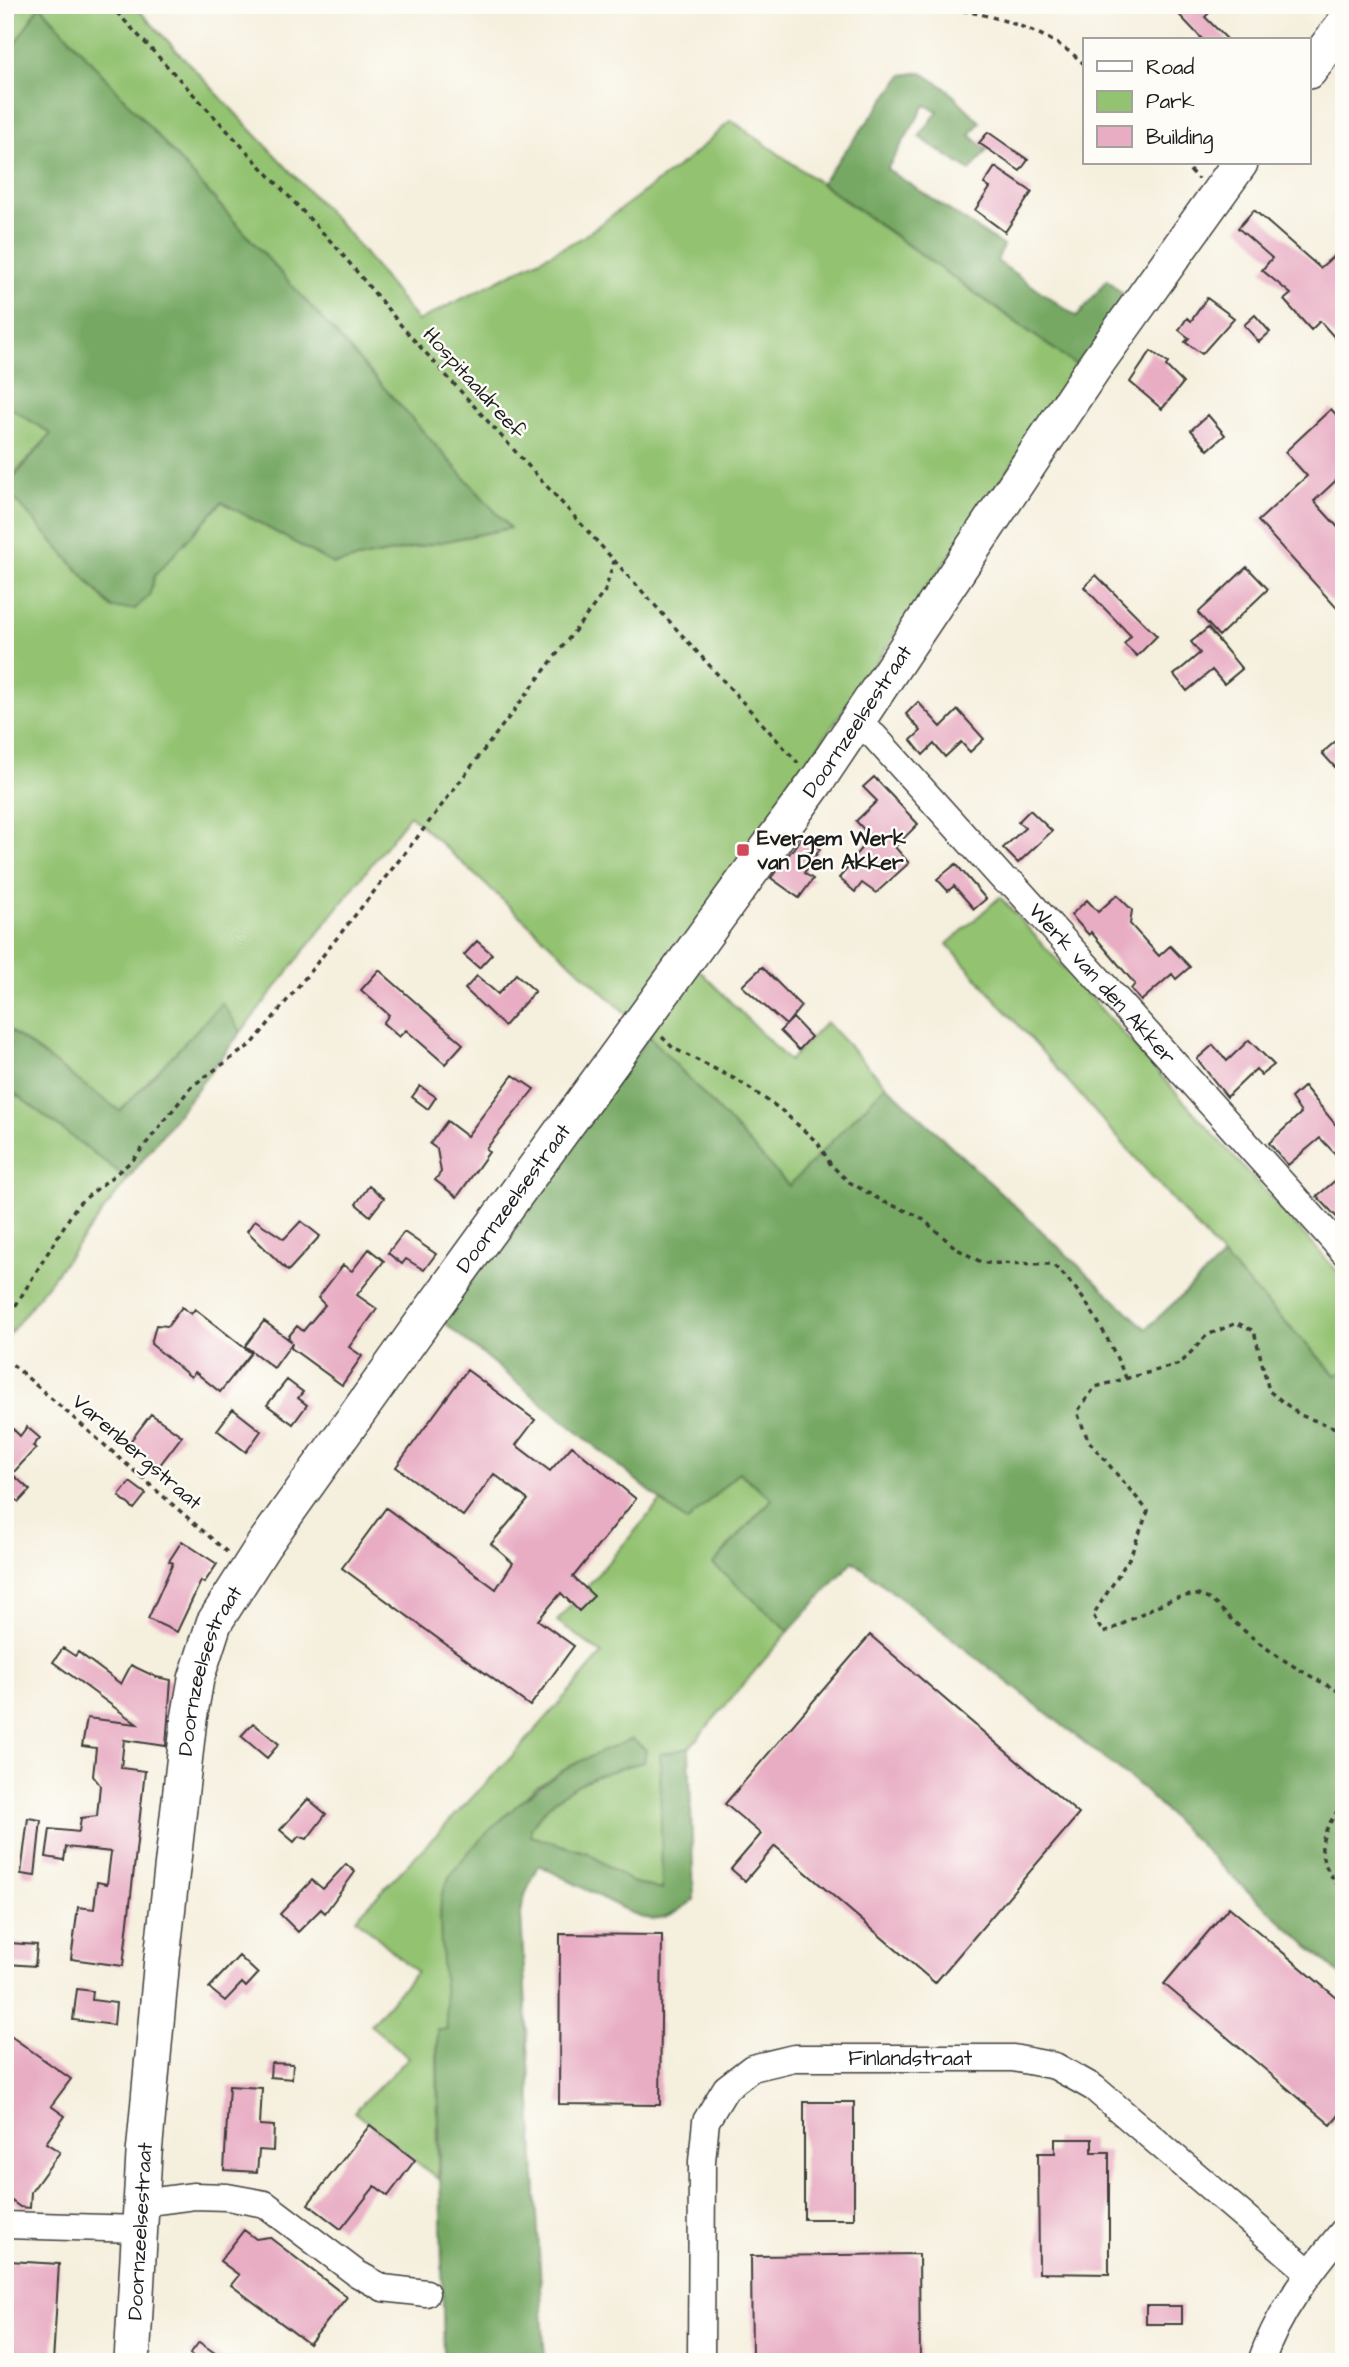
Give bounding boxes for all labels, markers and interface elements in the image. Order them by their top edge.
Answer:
legend [1083,38,1310,164]
text: Road [1146,53,1194,82]
text: Park [1146,87,1195,116]
text: Building [1146,123,1214,154]
street label: Hospitaaldreef [415,321,532,446]
street label: Doornzeelsestraat [795,639,919,803]
place label: Evergem Werk van Den Akker [757,824,906,877]
marker: Evergem Werk van Den Akker [735,842,751,858]
street label: Werk van den Akker [1022,897,1183,1071]
street label: Doornzeelsestraat [449,1117,578,1279]
street label: Varenbergstraat [65,1387,209,1518]
street label: Doornzeelsestraat [170,1579,249,1757]
street label: Finlandstraat [848,2044,973,2073]
street label: Doornzeelsestraat [120,2140,160,2321]

